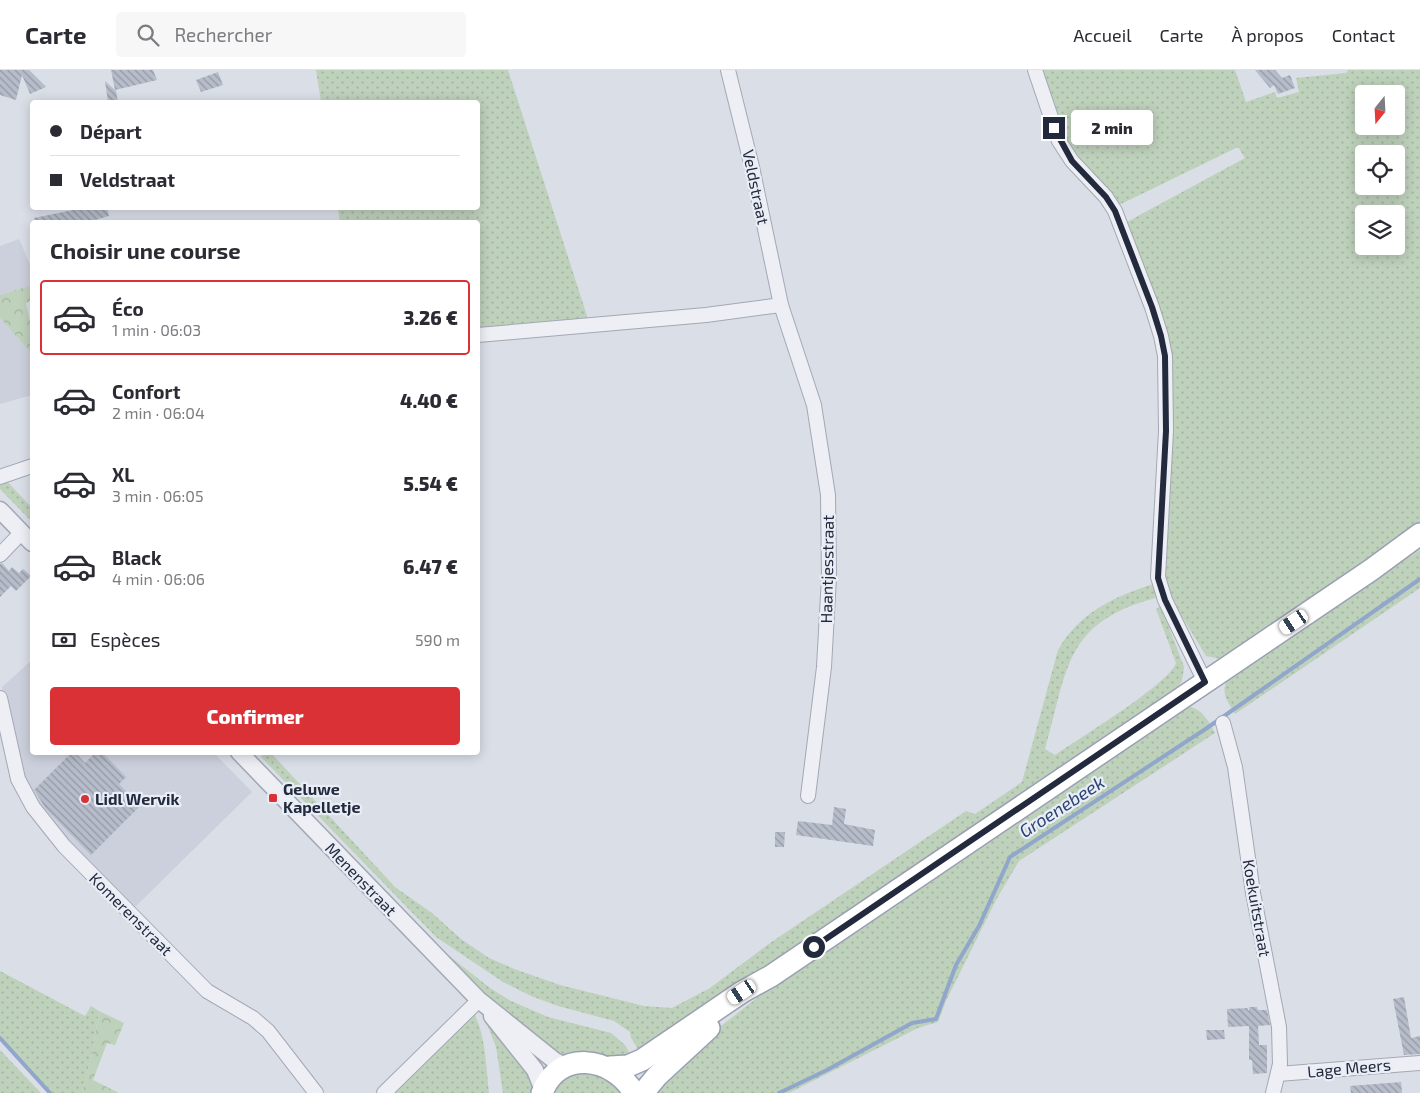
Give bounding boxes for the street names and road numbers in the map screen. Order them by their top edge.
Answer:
street label: Veldstraat [739,148,774,226]
street label: Haantjesstraat [816,514,838,624]
street label: Menenstraat [322,838,401,919]
street label: Koekuitstraat [1240,858,1275,958]
street label: Komerenstraat [86,868,177,959]
street label: Lage Meers [1306,1054,1392,1081]

